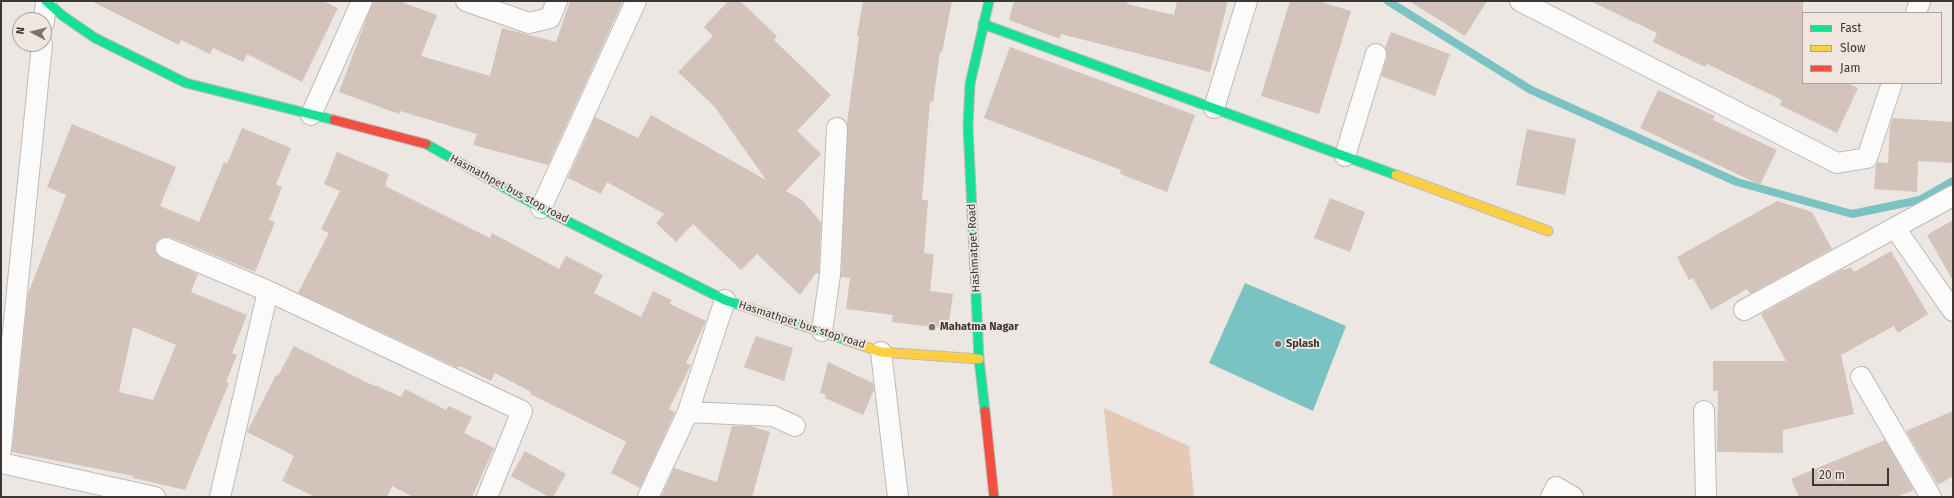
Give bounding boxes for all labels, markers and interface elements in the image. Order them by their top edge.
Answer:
north arrow [12,12,52,52]
legend [1802,12,1942,84]
text: Fast [1840,21,1862,35]
text: N [14,26,27,35]
text: Slow [1840,41,1866,55]
text: Jam [1840,61,1860,75]
street label: Hasmathpet bus stop road [447,152,571,226]
street label: Hashmatpet Road [965,203,983,293]
street label: Hasmathpet bus stop road [737,298,867,352]
place label: Mahatma Nagar [940,320,1019,334]
marker: Mahatma Nagar [927,322,937,332]
place label: Splash [1286,337,1320,351]
marker: Splash [1273,339,1283,349]
scale bar [1814,460,1891,486]
text: 20 m [1819,468,1845,482]

